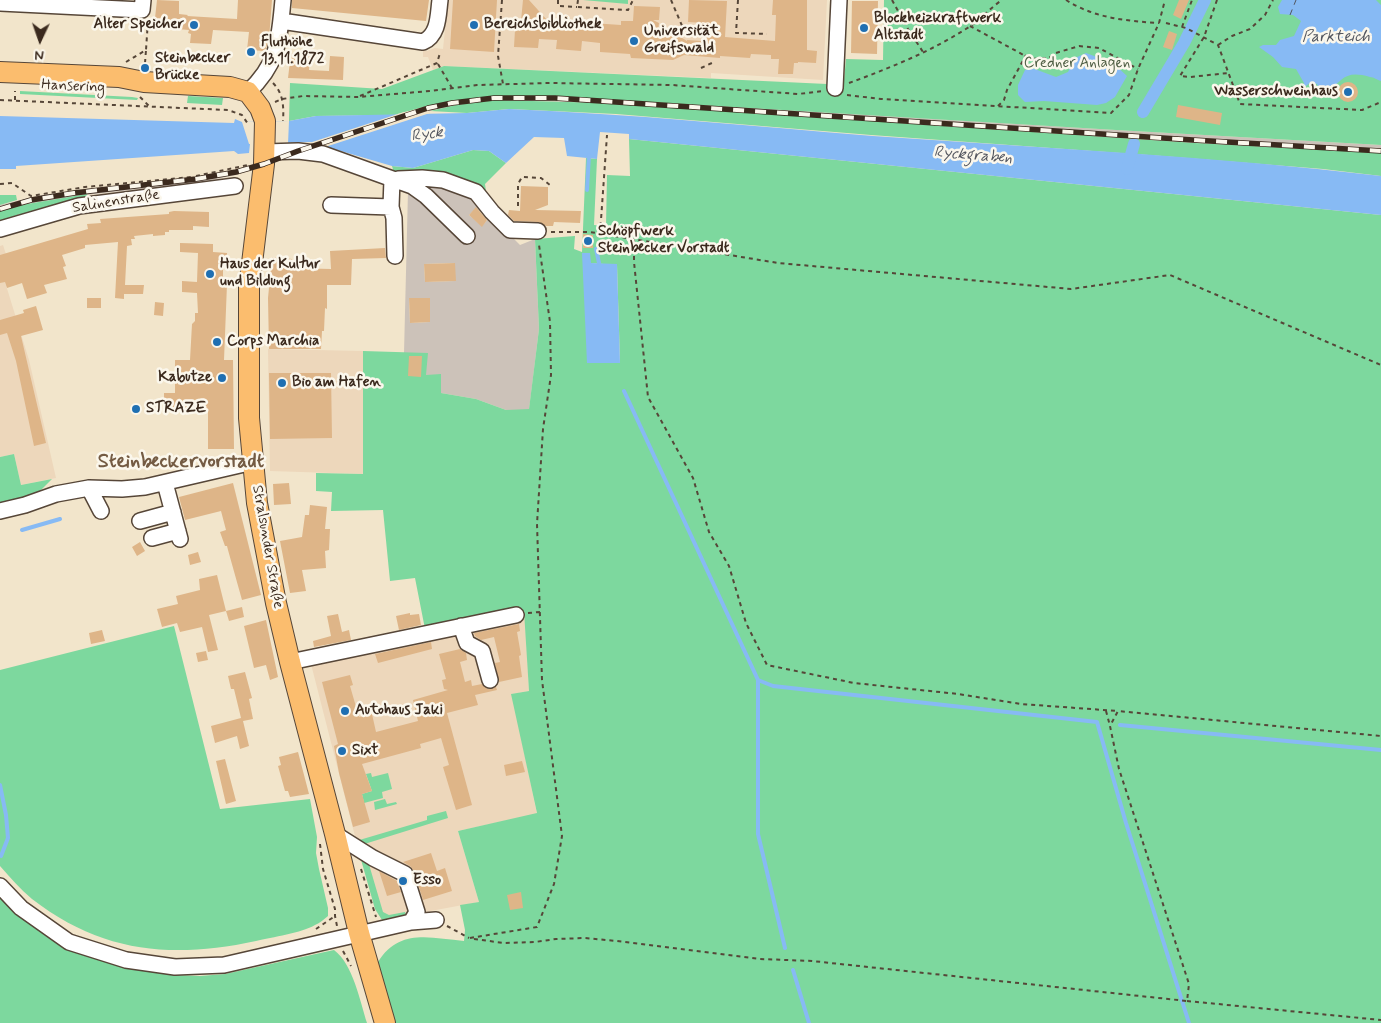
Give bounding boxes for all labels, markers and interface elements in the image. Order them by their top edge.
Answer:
place label: Blockheizkraftwerk Altstadt [874,10,1001,45]
north arrow [15,15,65,65]
place label: Alter Speicher [93,16,184,34]
place label: Bereichsbibliothek [484,16,602,34]
marker: Alter Speicher [188,19,200,31]
marker: Bereichsbibliothek [468,19,480,31]
marker: Blockheizkraftwerk Altstadt [858,22,870,34]
place label: Universität Greifswald [644,23,719,58]
water label: Parkteich [1302,28,1370,48]
place label: Fluthöhe 13.11.1872 [261,34,324,69]
marker: Universität Greifswald [628,35,640,47]
text: N [34,46,44,64]
marker: Fluthöhe 13.11.1872 [245,46,257,58]
place label: Steinbecker Brücke [155,50,230,85]
park label: Credner Anlagen [1024,55,1130,73]
marker: Steinbecker Brücke [139,62,151,74]
street label: Hansering [41,76,105,98]
place label: Wasserschweinhaus [1214,83,1338,101]
marker: Wasserschweinhaus [1342,86,1354,98]
water label: Ryck [410,123,444,147]
water label: Ryckgraben [933,143,1013,169]
street label: Salinenstraße [71,186,161,218]
place label: Schöpfwerk Steinbecker Vorstadt [598,223,729,258]
marker: Schöpfwerk Steinbecker Vorstadt [582,235,594,247]
place label: Haus der Kultur und Bildung [220,256,320,291]
marker: Haus der Kultur und Bildung [204,268,216,280]
place label: Corps Marchia [227,333,319,351]
marker: Corps Marchia [211,336,223,348]
place label: Kabutze [158,369,212,387]
marker: Kabutze [216,372,228,384]
place label: Bio am Hafen [292,374,381,392]
marker: Bio am Hafen [276,377,288,389]
place label: STRAZE [146,400,206,418]
marker: STRAZE [130,403,142,415]
district label: Steinbeckervorstadt [98,451,264,475]
street label: Stralsunder Straße [247,484,287,610]
place label: Autohaus Jaki [355,702,443,720]
marker: Autohaus Jaki [339,705,351,717]
place label: Sixt [352,742,378,760]
marker: Sixt [336,745,348,757]
place label: Esso [413,872,441,890]
marker: Esso [397,875,409,887]

